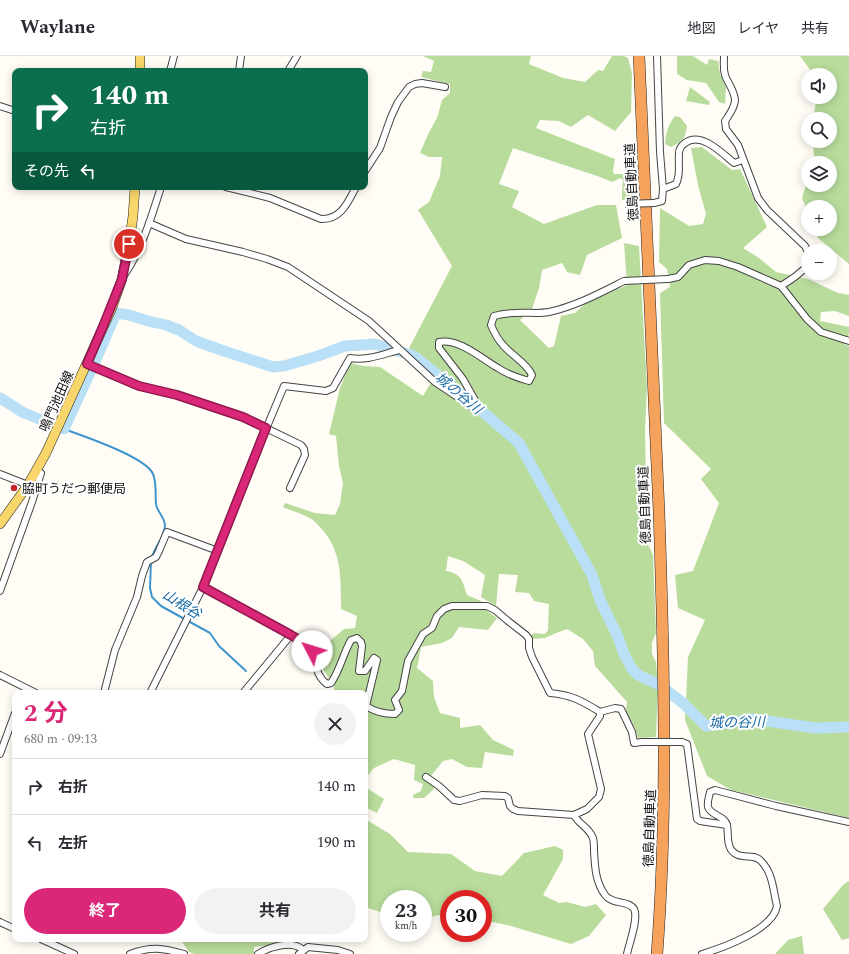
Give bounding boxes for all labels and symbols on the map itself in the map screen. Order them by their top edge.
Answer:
street label: 徳島自動車道 [620,142,644,221]
pin [112,227,146,261]
water label: 城の谷川 [430,367,488,421]
street label: 鳴門池田線 [35,368,79,435]
street label: 徳島自動車道 [634,466,656,544]
place label: 脇町うだつ郵便局 [22,479,126,499]
marker: 脇町うだつ郵便局 [9,483,19,493]
water label: 山根谷 [158,584,206,625]
position arrow [291,630,333,672]
water label: 城の谷川 [709,711,767,733]
street label: 徳島自動車道 [639,789,661,867]
speed limit sign: 30 [440,890,492,942]

